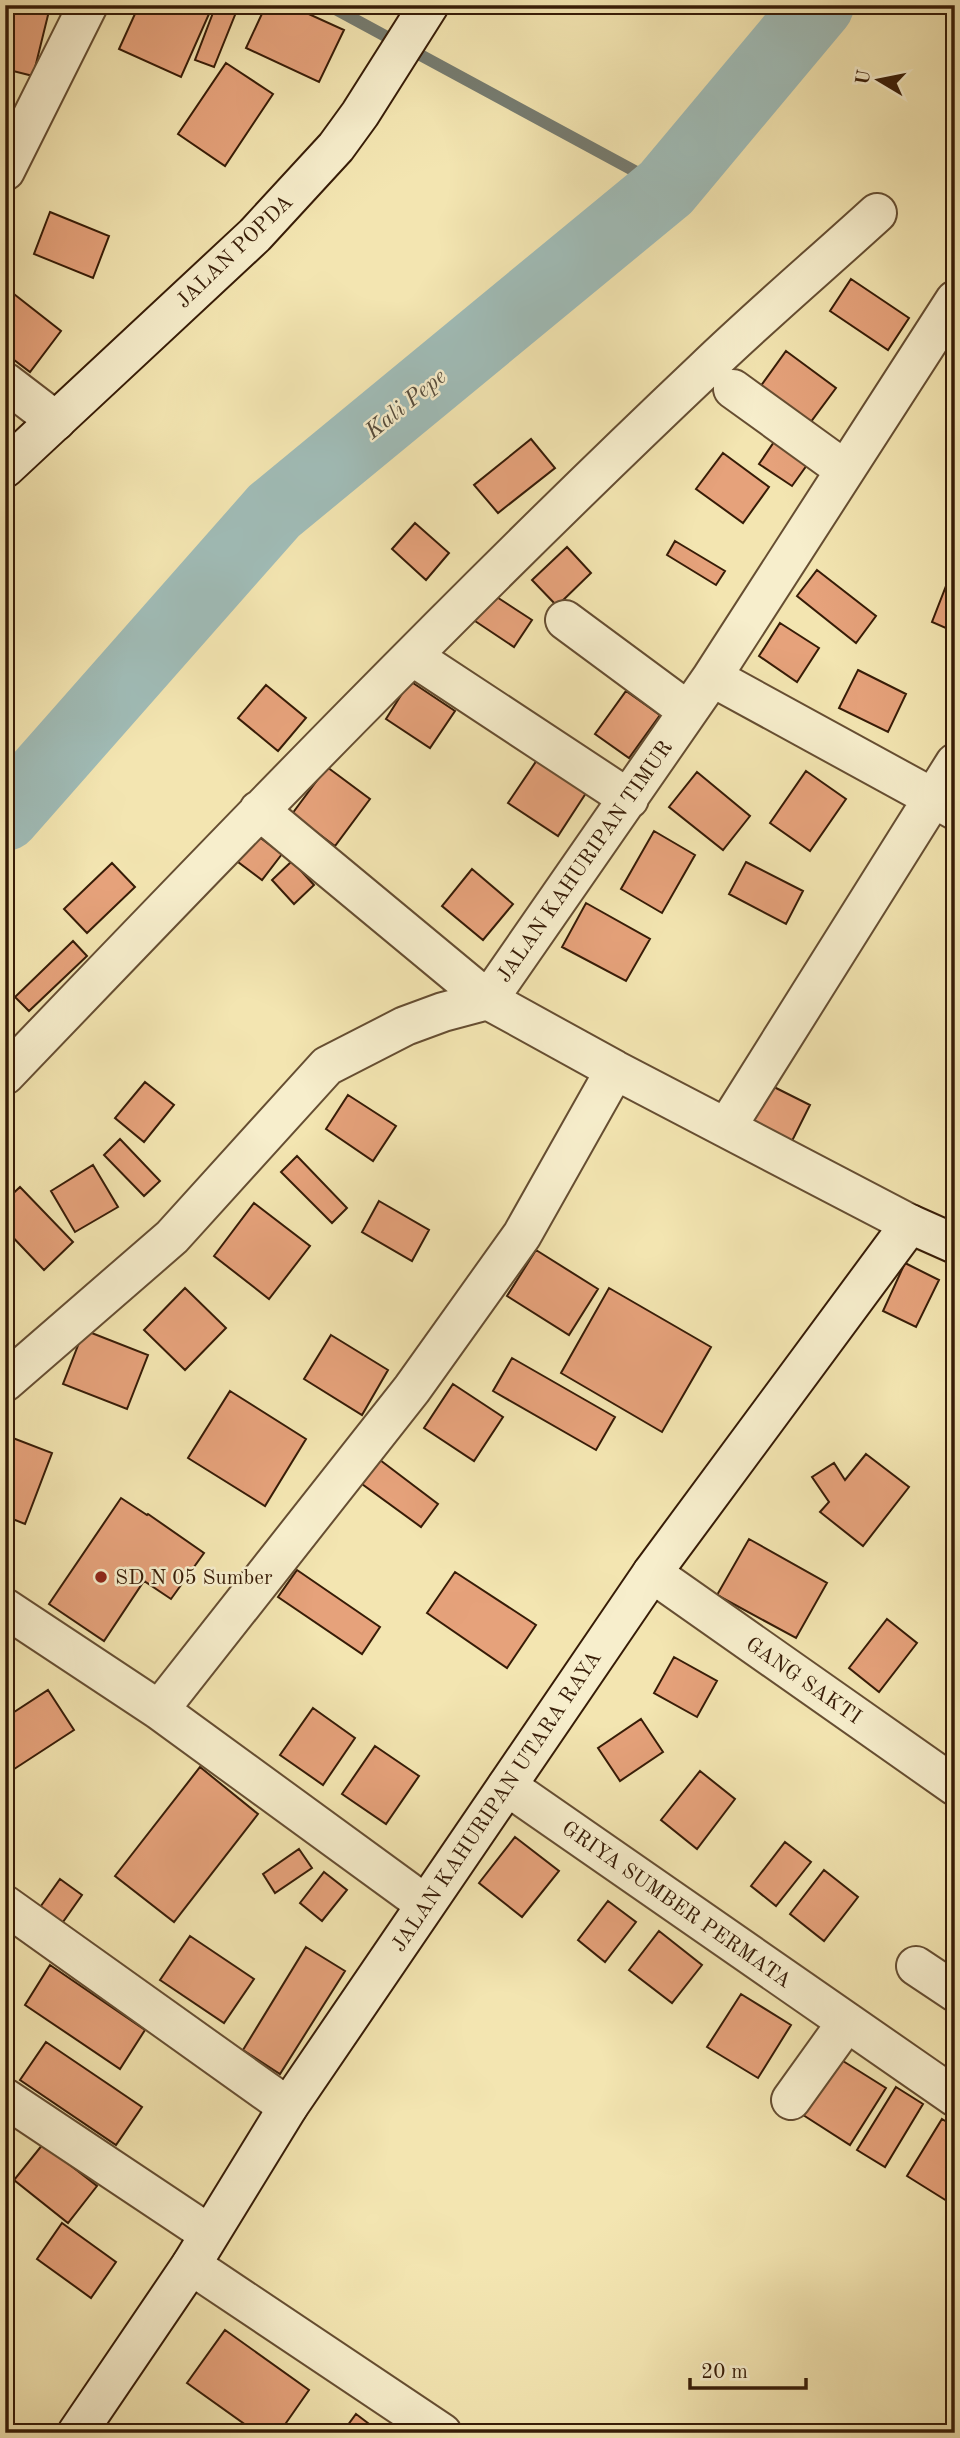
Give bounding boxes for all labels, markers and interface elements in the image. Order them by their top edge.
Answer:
north arrow [844,46,914,116]
text: U [854,68,875,87]
street label: JALAN POPDA [173,192,297,313]
water label: Kali Pepe [360,365,451,445]
street label: JALAN KAHURIPAN TIMUR [494,737,677,986]
place label: SD N 05 Sumber [115,1568,273,1589]
marker: SD N 05 Sumber [93,1569,109,1585]
street label: GANG SAKTI [742,1634,865,1729]
street label: JALAN KAHURIPAN UTARA RAYA [389,1648,606,1956]
street label: GRIYA SUMBER PERMATA [558,1818,795,1993]
scale bar [690,2347,806,2391]
text: 20 m [701,2362,748,2383]

